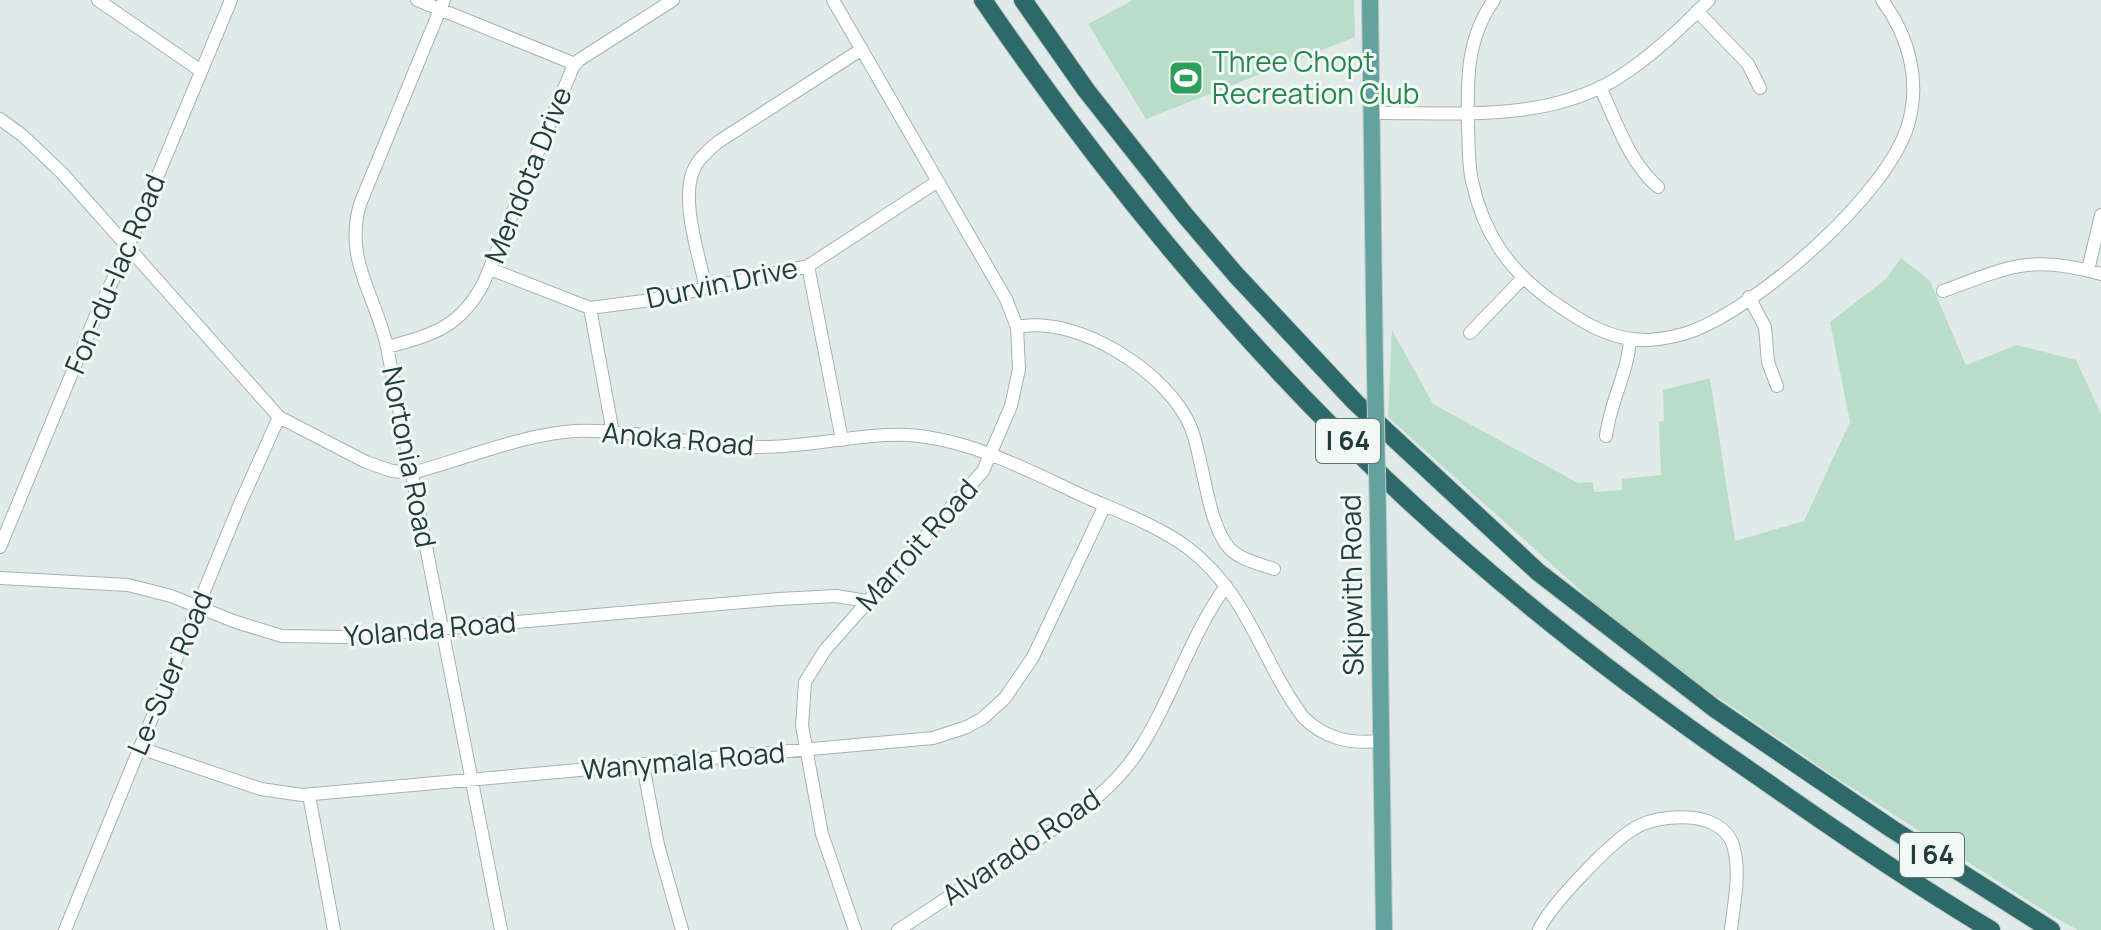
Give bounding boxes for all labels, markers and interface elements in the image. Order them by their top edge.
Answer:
place label: Three Chopt Recreation Club [1212,42,1419,112]
sports icon: Three Chopt Recreation Club [1167,59,1205,97]
street label: Mendota Drive [474,81,580,268]
street label: Fon-du-lac Road [55,168,173,379]
street label: Durvin Drive [643,247,801,317]
street label: Nortonia Road [374,363,446,551]
street label: Anoka Road [601,412,756,464]
road number: I 64 [1316,419,1380,463]
street label: Marroit Road [847,470,986,618]
street label: Skipwith Road [1330,494,1372,676]
street label: Le-Suer Road [117,585,221,760]
street label: Yolanda Road [342,602,518,654]
street label: Wanymala Road [579,732,787,788]
street label: Alvarado Road [934,779,1107,913]
road number: I 64 [1900,833,1964,877]

